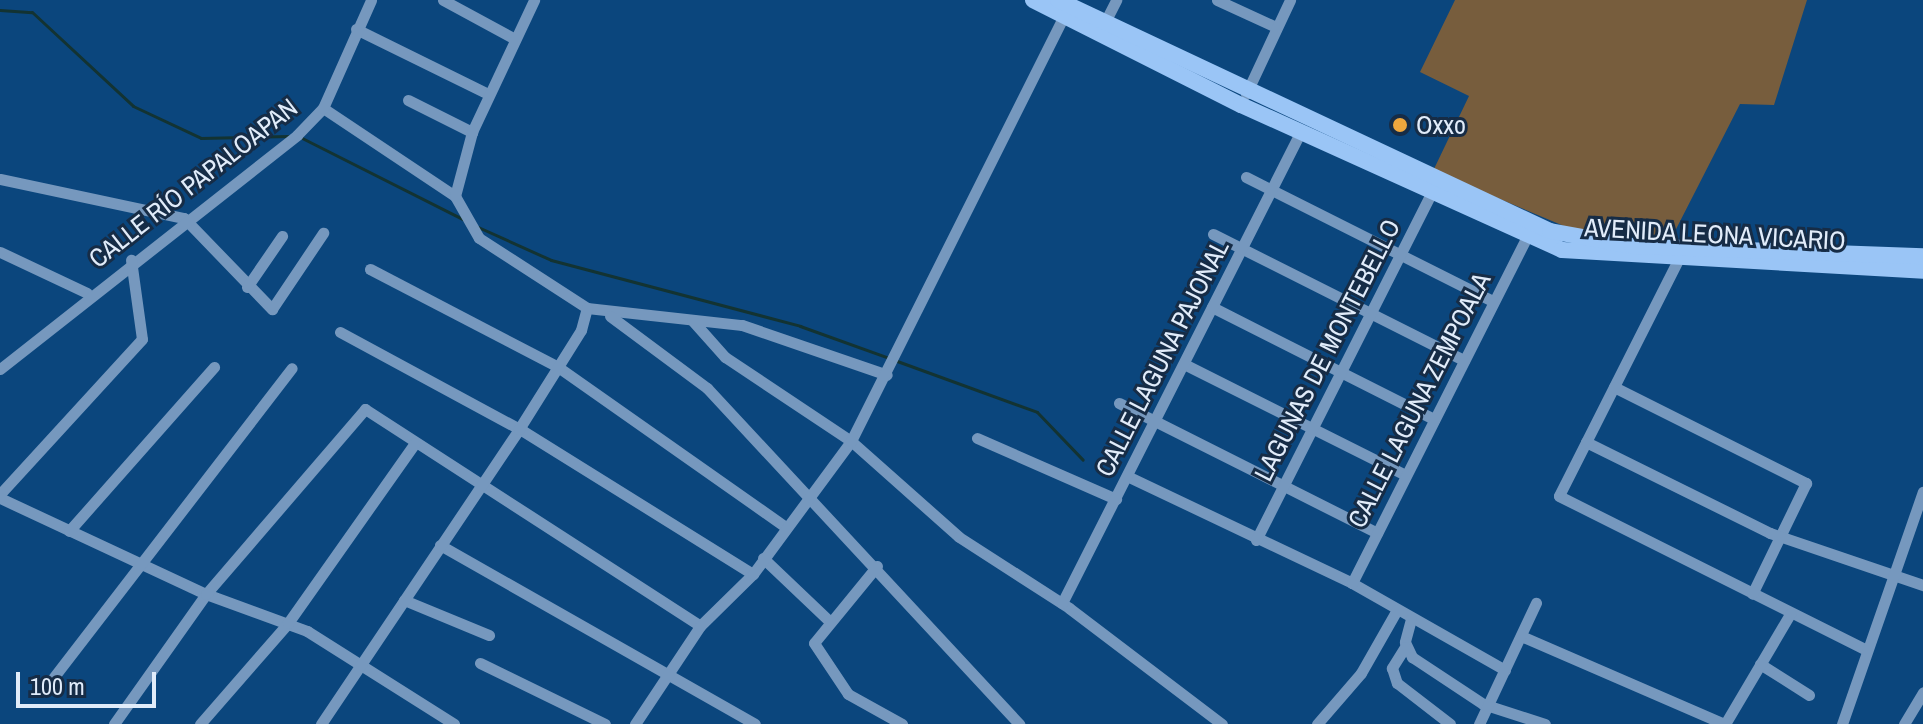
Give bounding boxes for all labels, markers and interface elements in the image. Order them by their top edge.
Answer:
street label: CALLE RÍO PAPALOAPAN [83,92,303,274]
place label: Oxxo [1416,109,1466,141]
marker: Oxxo [1391,116,1409,134]
street label: AVENIDA LEONA VICARIO [1582,212,1848,256]
street label: LAGUNAS DE MONTEBELLO [1247,214,1407,486]
street label: CALLE LAGUNA PAJONAL [1088,234,1236,482]
street label: CALLE LAGUNA ZEMPOALA [1341,267,1497,533]
scale bar [20,656,160,706]
text: 100 m [30,670,85,702]

